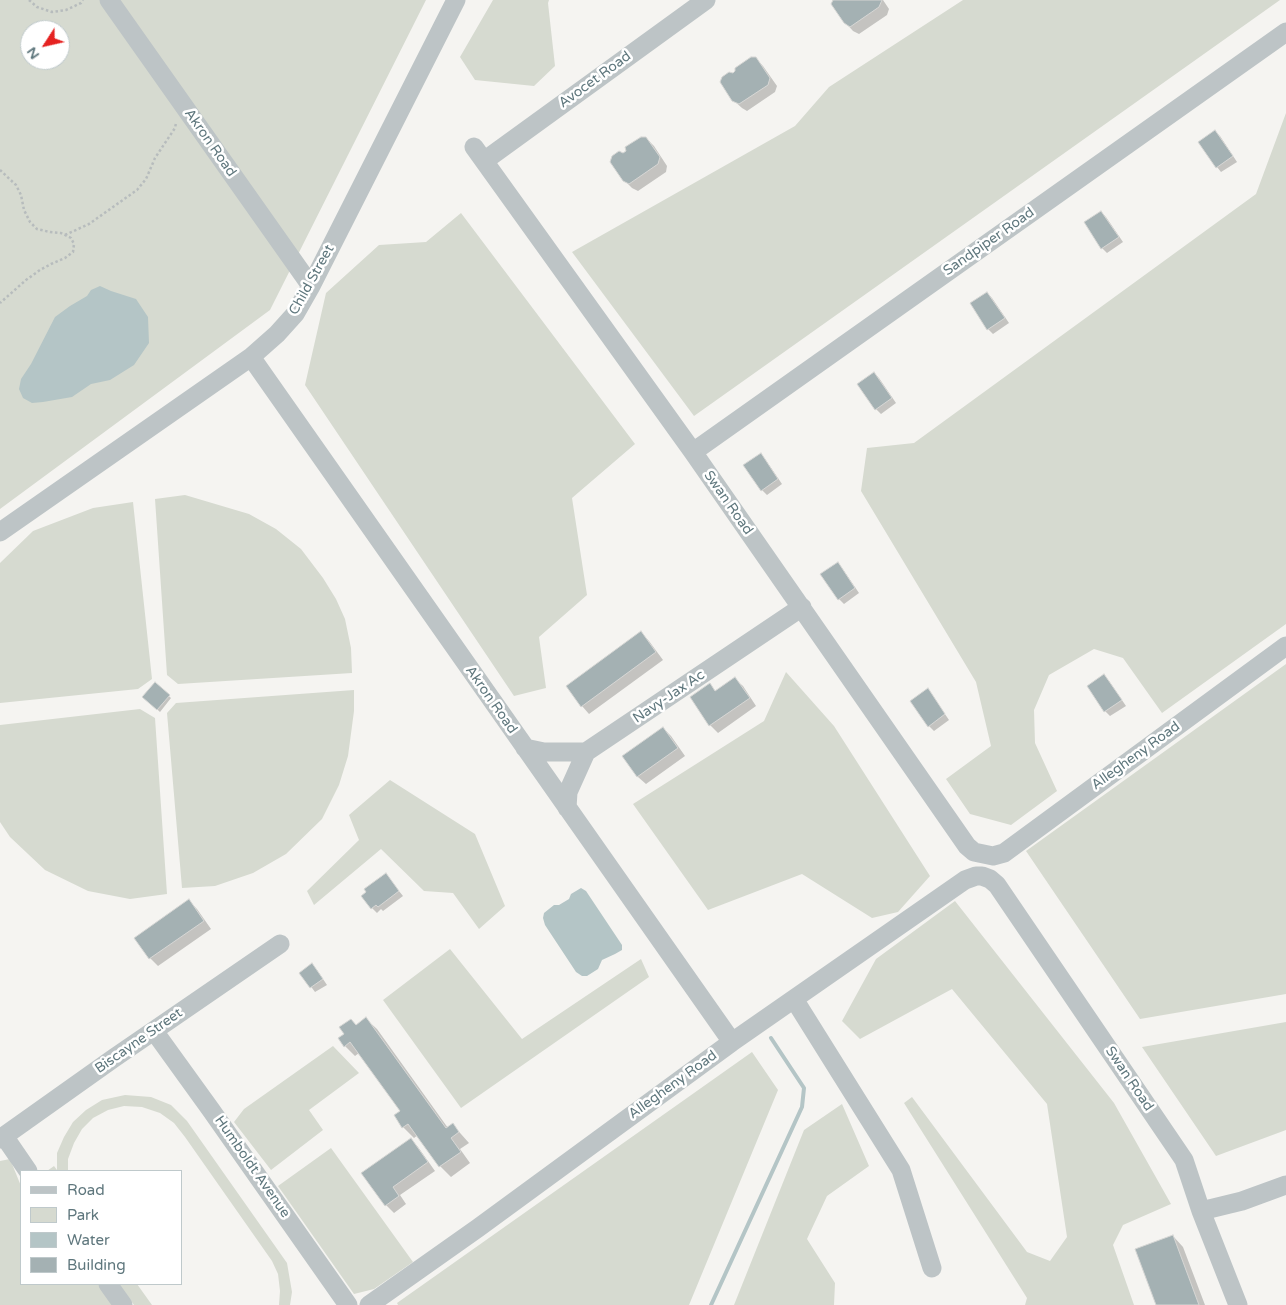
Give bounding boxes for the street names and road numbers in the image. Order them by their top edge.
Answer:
street label: Avocet Road [556,48,634,112]
street label: Akron Road [180,106,240,180]
street label: Sandpiper Road [940,204,1038,280]
street label: Child Street [286,242,338,318]
street label: Swan Road [700,468,756,538]
street label: Akron Road [461,663,521,737]
street label: Navy-Jax Ac [630,667,708,727]
street label: Allegheny Road [1088,718,1184,794]
street label: Biscayne Street [92,1005,186,1077]
street label: Swan Road [1101,1043,1157,1115]
street label: Allegheny Road [625,1047,721,1123]
street label: Humboldt Avenue [211,1113,293,1221]

